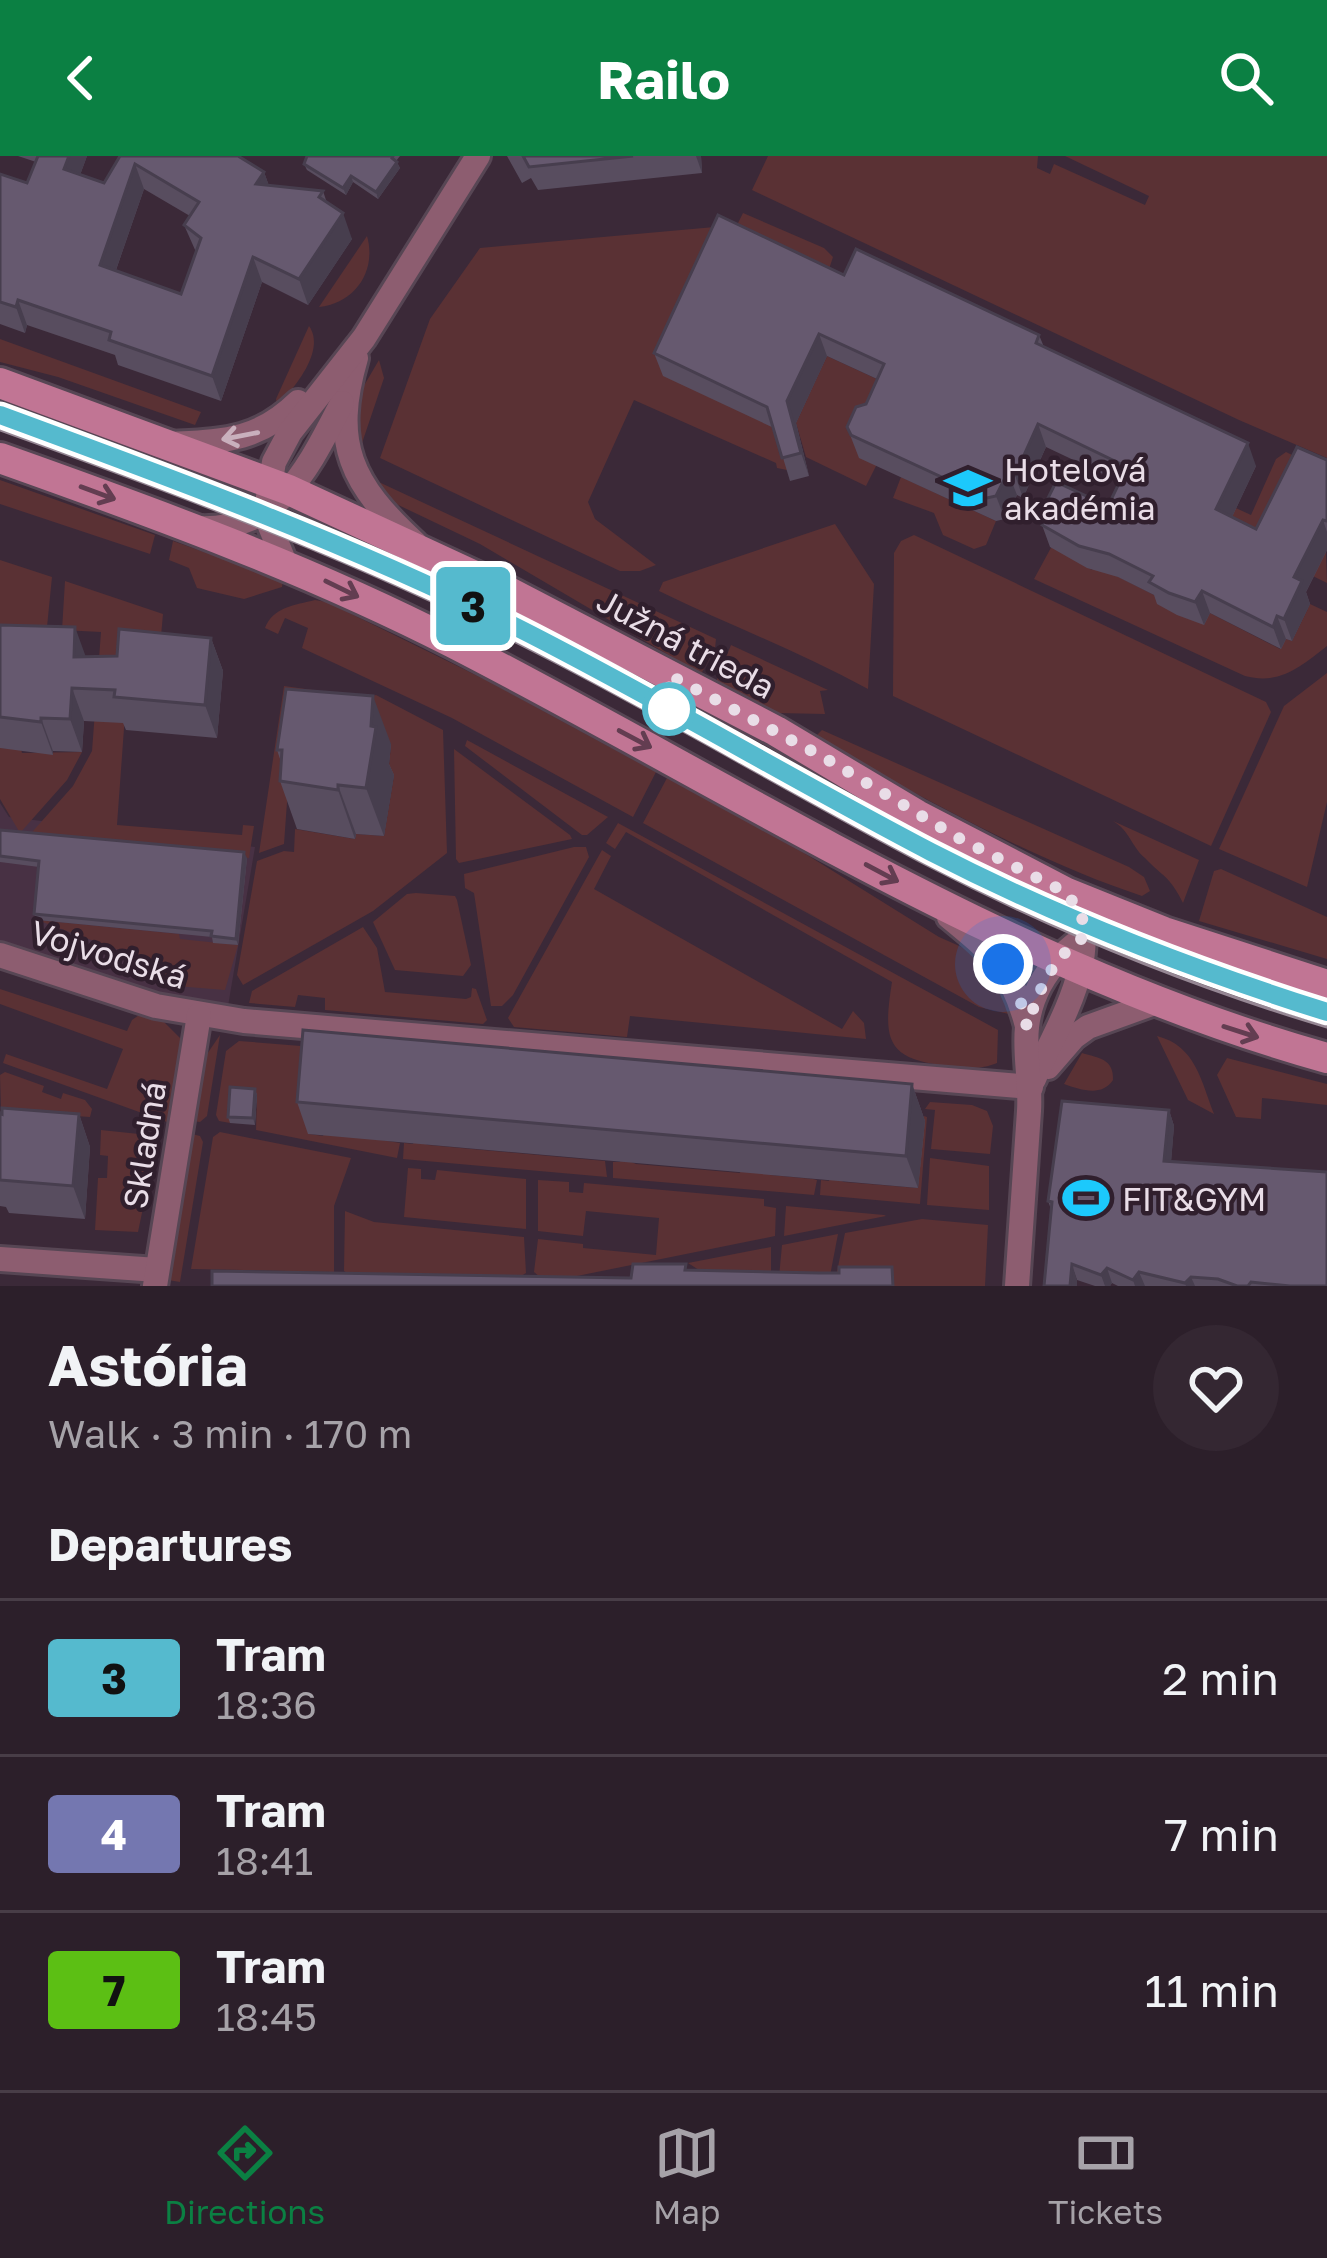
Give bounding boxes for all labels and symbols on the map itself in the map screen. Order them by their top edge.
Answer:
one-way arrow [221,426,260,448]
place label: Hotelová akadémia [1004,450,1156,527]
school or university icon: Hotelová akadémia [943,463,993,513]
one-way arrow [79,484,116,505]
line badge: 3 [434,567,512,645]
one-way arrow [324,579,359,602]
street label: Južná trieda [591,580,781,706]
unlabelled marker [644,684,694,734]
one-way arrow [616,729,652,752]
one-way arrow [863,862,898,885]
street label: Vojvodská [26,912,192,996]
your location [973,934,1033,994]
one-way arrow [1221,1022,1259,1044]
street label: Skladná [115,1079,173,1211]
sports icon: FIT&GYM [1061,1173,1111,1223]
place label: FIT&GYM [1122,1179,1266,1218]

